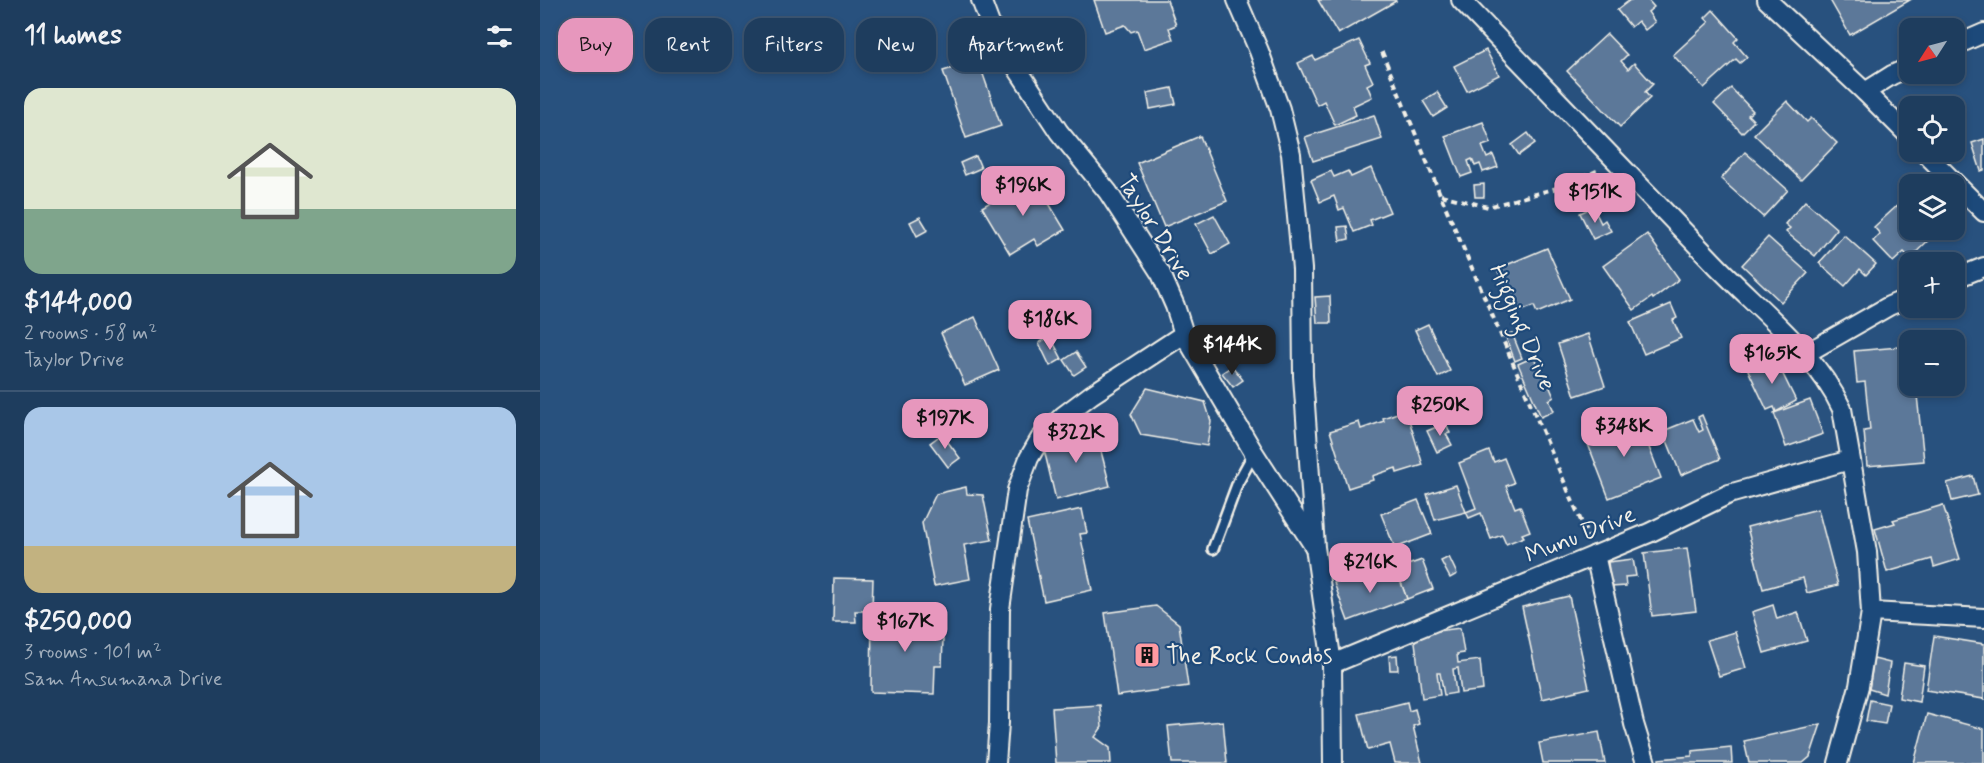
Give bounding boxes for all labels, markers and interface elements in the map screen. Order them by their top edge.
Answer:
chip: Buy [558,18,633,72]
chip: Rent [645,18,732,72]
chip: Filters [744,18,844,72]
chip: New [856,18,936,72]
chip: Apartment [948,18,1085,72]
north arrow [1899,18,1965,84]
map controls [1899,18,1965,396]
text: 11 homes [24,19,122,53]
icon: filters [483,20,516,53]
button: locate [1899,96,1965,162]
icon: home [216,127,324,235]
pin: $196K [981,166,1065,217]
street label: Taylor Drive [1110,169,1200,287]
text: $196K [995,172,1051,199]
pin: $151K [1553,173,1637,224]
button: layers [1899,174,1965,240]
text: $151K [1568,179,1622,206]
button: + [1899,252,1965,318]
street label: Higging Drive [1478,260,1562,397]
text: $144,000 [24,286,133,320]
pin: $186K [1008,300,1092,351]
text: $186K [1022,306,1078,333]
text: 2 rooms · 58 m² [24,320,157,347]
pin: $144K [1190,325,1274,376]
button: − [1899,330,1965,396]
text: $144K [1203,331,1261,358]
pin: $165K [1730,334,1814,385]
text: $165K [1744,340,1801,367]
text: Taylor Drive [24,347,124,374]
pin: $250K [1398,386,1482,437]
text: $250K [1411,392,1469,419]
pin: $197K [903,399,987,450]
text: $197K [916,405,974,432]
pin: $348K [1582,407,1666,458]
pin: $322K [1034,413,1118,464]
text: $348K [1595,413,1653,440]
text: $322K [1047,419,1105,446]
icon: home [216,446,324,554]
street label: Munu Drive [1521,499,1641,572]
pin: $216K [1328,543,1412,594]
text: $216K [1343,549,1397,576]
pin: $167K [863,602,947,653]
text: $250,000 [24,605,132,639]
text: $167K [876,608,934,635]
text: 3 rooms · 101 m² [24,639,162,666]
building icon: The Rock Condos [1132,640,1162,670]
place label: The Rock Condos [1166,641,1332,672]
text: Sam Ansumana Drive [24,666,223,693]

